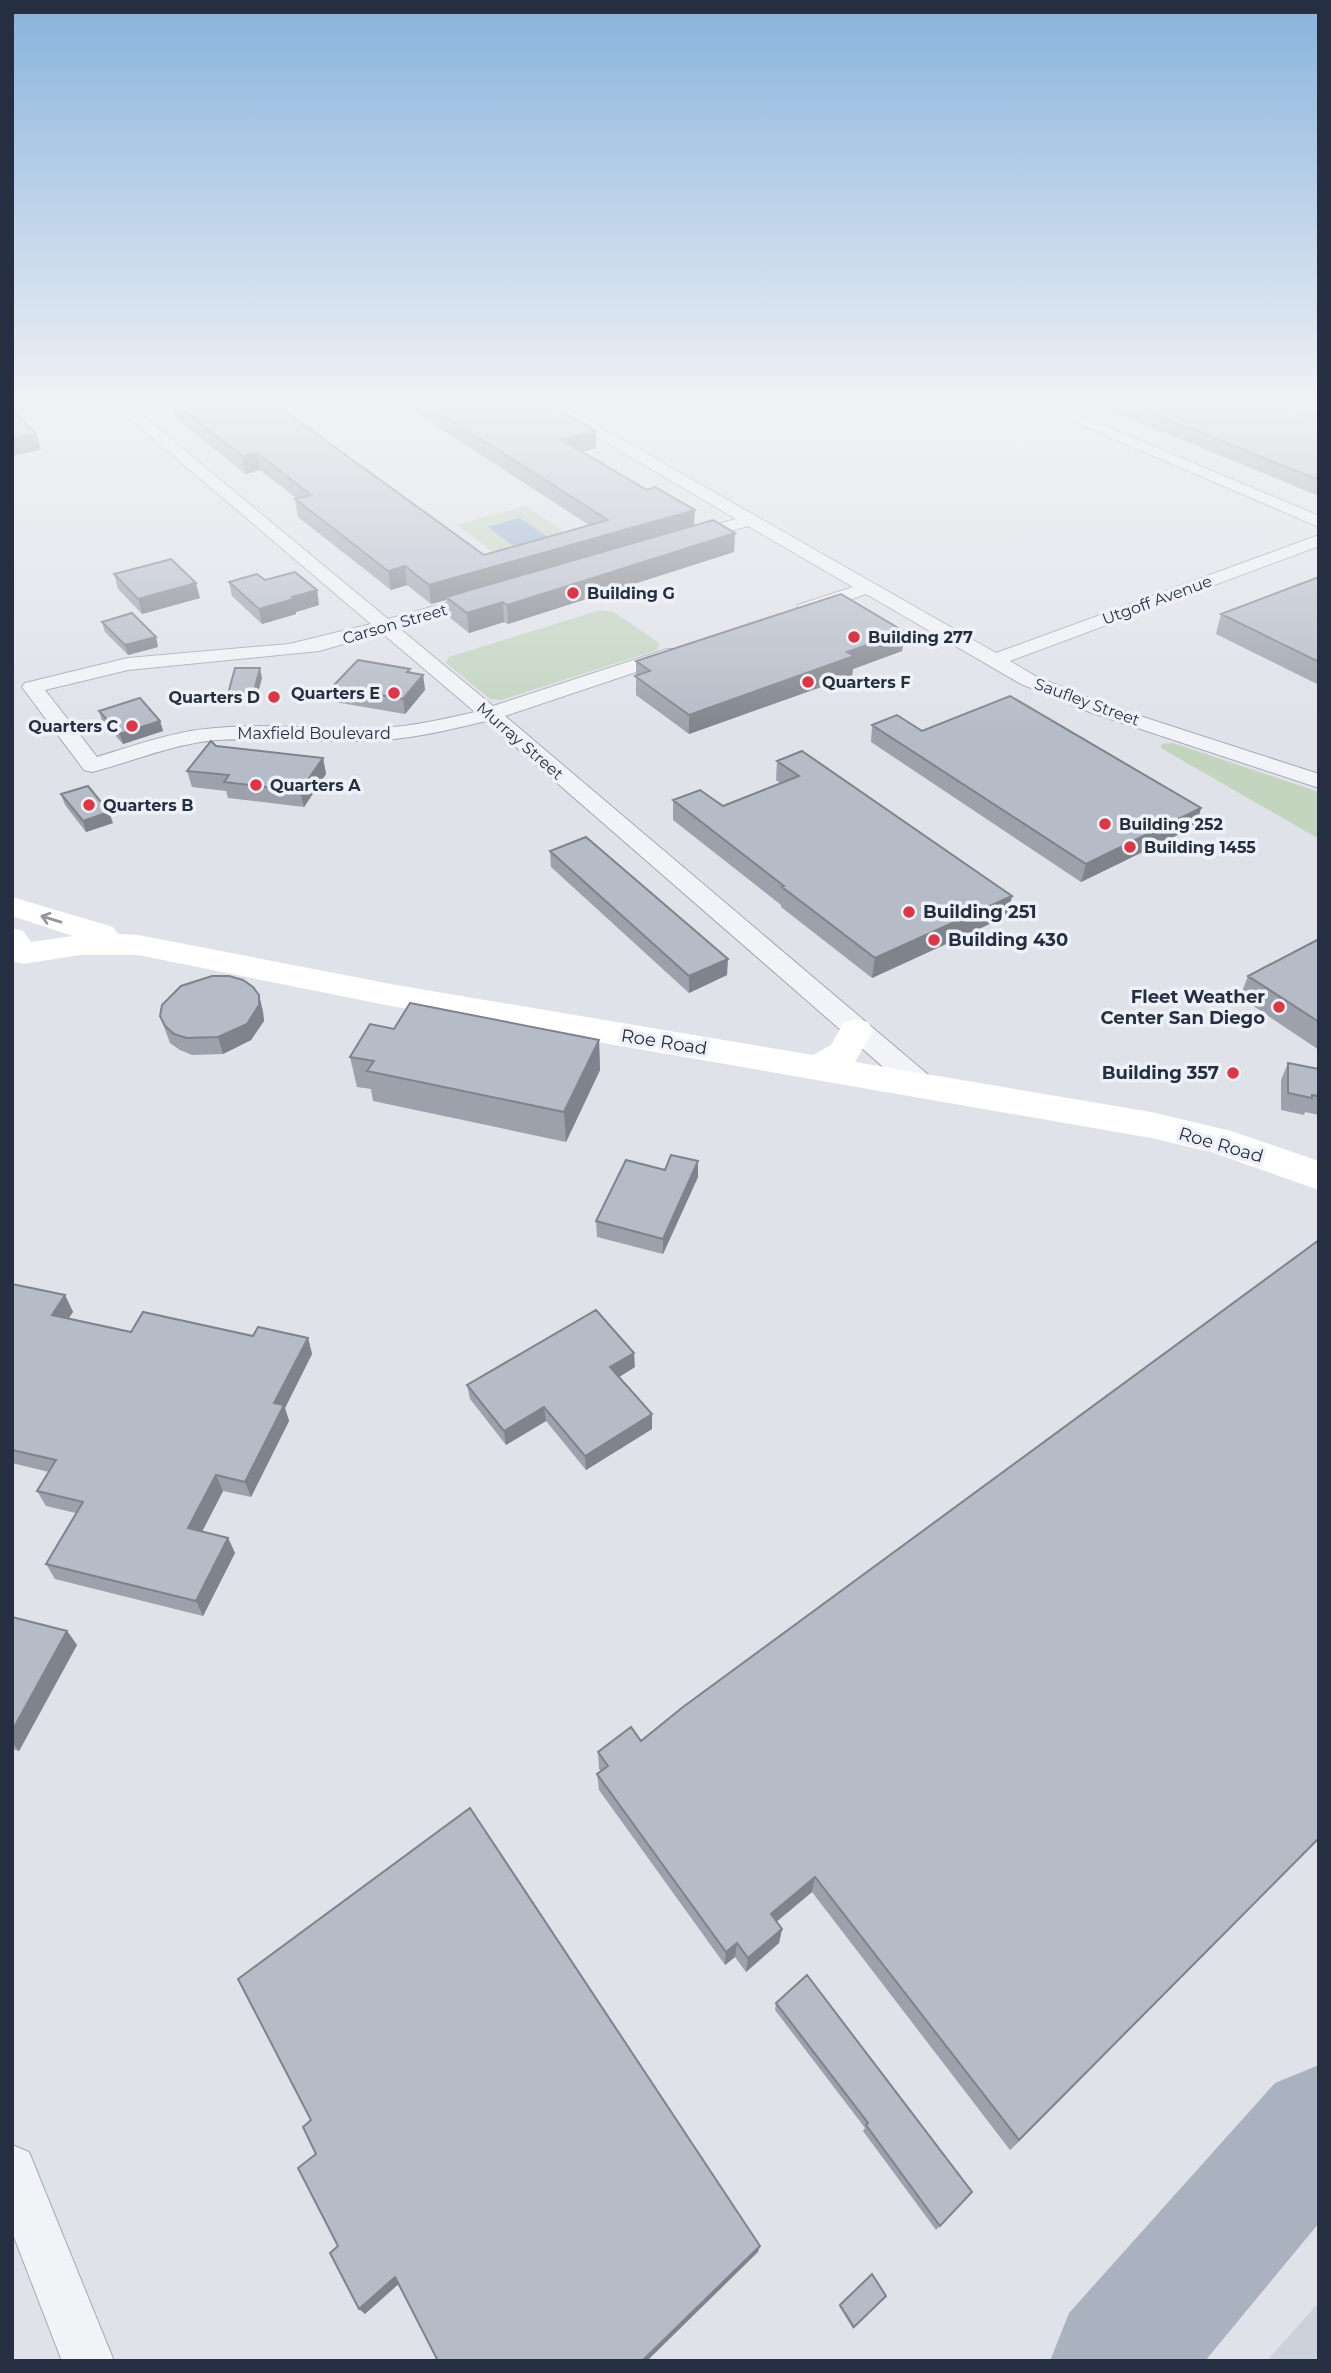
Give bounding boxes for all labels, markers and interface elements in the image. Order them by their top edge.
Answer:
street label: Utgoff Avenue [1100,571,1214,629]
place label: Building G [587,584,675,603]
marker: Building G [565,585,581,601]
street label: Carson Street [340,600,450,648]
place label: Building 277 [868,628,973,647]
marker: Building 277 [846,629,862,645]
place label: Quarters F [822,673,910,692]
marker: Quarters F [800,674,816,690]
street label: Saufley Street [1032,674,1143,730]
place label: Quarters E [291,684,380,703]
marker: Quarters E [386,685,402,701]
place label: Quarters D [169,688,260,707]
marker: Quarters D [266,689,282,705]
street label: Murray Street [473,698,568,784]
place label: Quarters C [28,717,118,736]
marker: Quarters C [124,718,140,734]
street label: Maxfield Boulevard [237,724,391,743]
place label: Quarters A [270,776,361,795]
marker: Quarters A [248,777,264,793]
place label: Quarters B [103,796,193,815]
marker: Quarters B [81,797,97,813]
place label: Building 252 [1119,815,1223,834]
marker: Building 252 [1097,816,1113,832]
place label: Building 1455 [1144,838,1256,857]
marker: Building 1455 [1122,839,1138,855]
place label: Building 251 [923,901,1036,923]
marker: Building 251 [901,904,917,920]
one-way arrow [41,912,63,924]
place label: Building 430 [948,929,1068,951]
marker: Building 430 [926,932,942,948]
place label: Fleet Weather Center San Diego [1101,986,1265,1029]
marker: Fleet Weather Center San Diego [1271,999,1287,1015]
street label: Roe Road [619,1024,709,1060]
place label: Building 357 [1102,1062,1219,1084]
marker: Building 357 [1225,1065,1241,1081]
street label: Roe Road [1176,1122,1266,1168]

